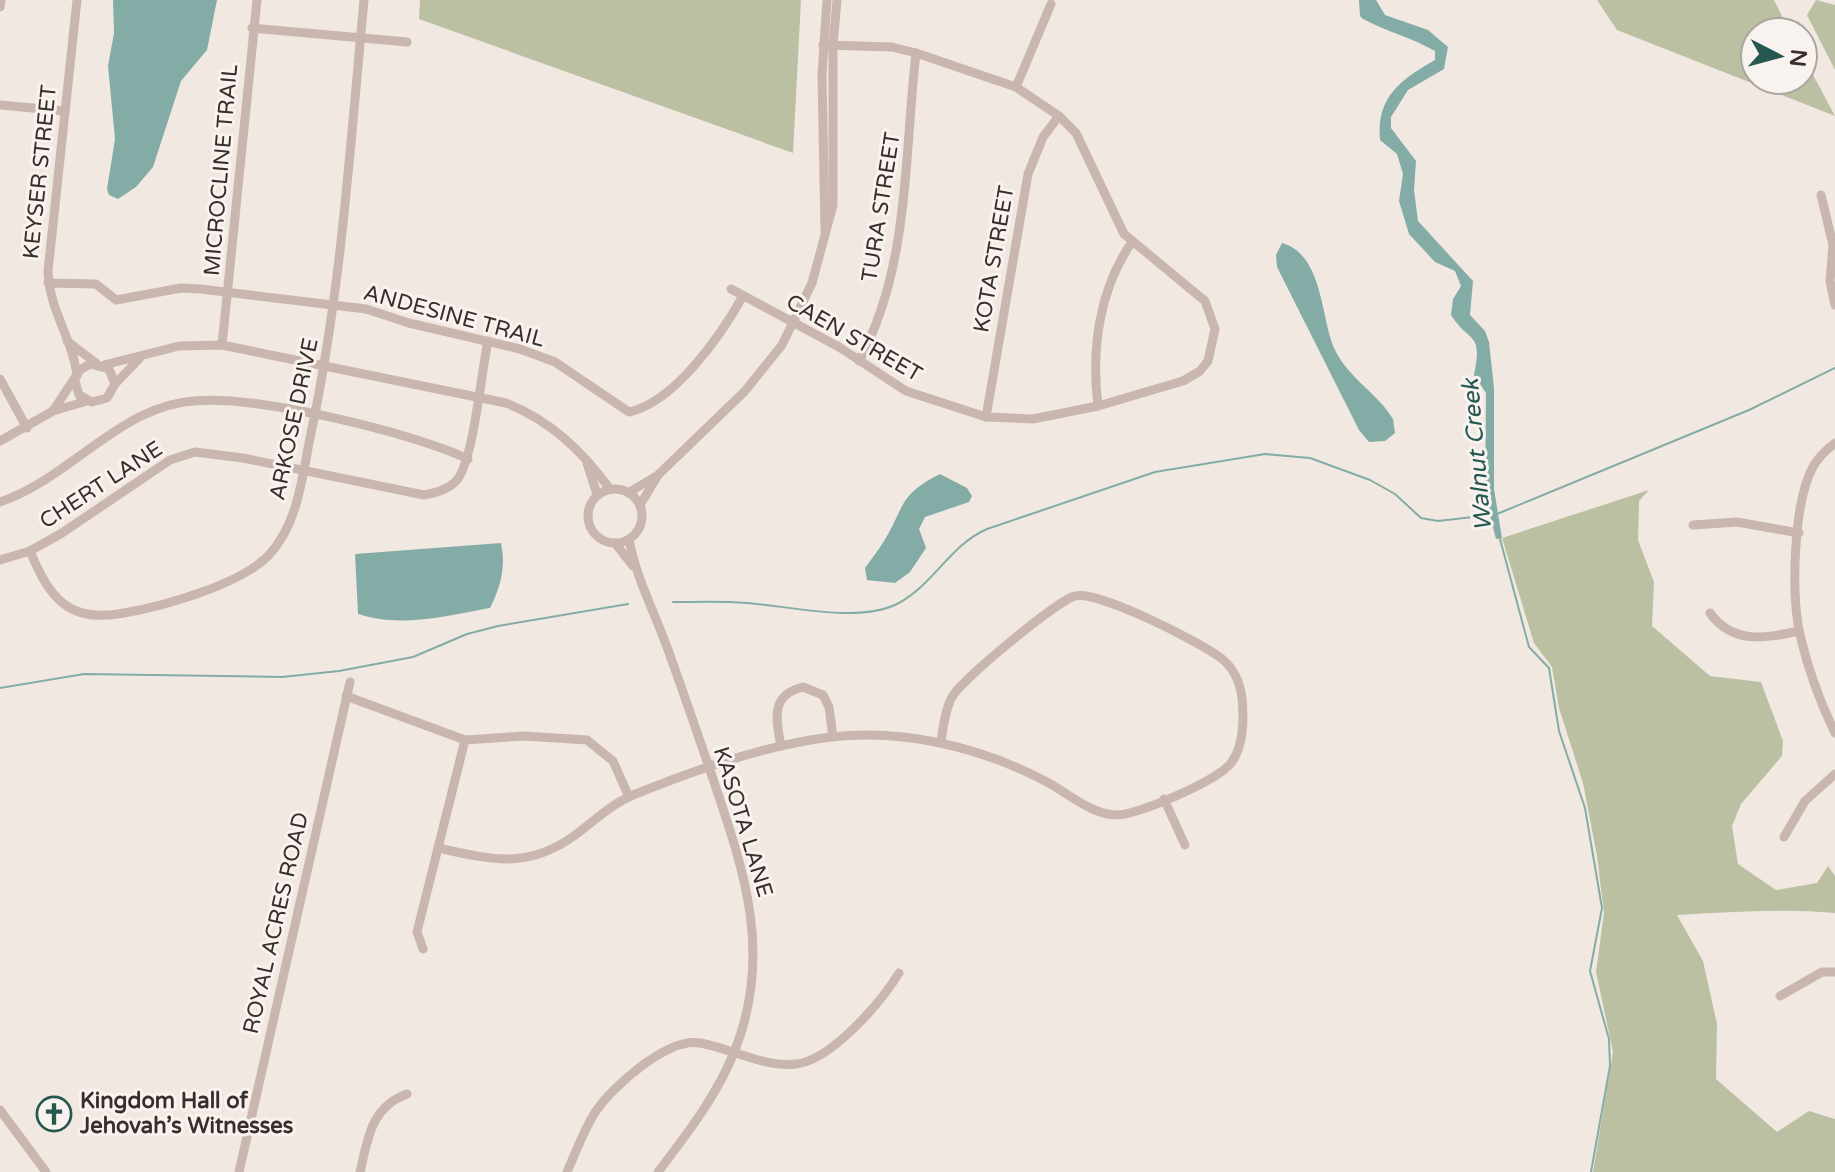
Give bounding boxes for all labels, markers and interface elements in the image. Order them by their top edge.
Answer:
north arrow [1739,16,1819,96]
text: N [1784,48,1812,68]
street label: MICROCLINE TRAIL [199,63,243,277]
street label: KEYSER STREET [18,83,62,260]
street label: TURA STREET [856,130,906,284]
street label: KOTA STREET [968,183,1020,335]
street label: ANDESINE TRAIL [361,279,548,353]
street label: CAEN STREET [782,289,927,388]
street label: ARKOSE DRIVE [264,336,324,502]
water label: Walnut Creek [1456,376,1498,532]
street label: CHERT LANE [35,436,167,534]
street label: KASOTA LANE [708,744,778,900]
street label: ROYAL ACRES ROAD [238,810,314,1036]
place label: Kingdom Hall of Jehovah’s Witnesses [79,1088,294,1139]
church icon: Kingdom Hall of Jehovah’s Witnesses [35,1095,73,1133]

